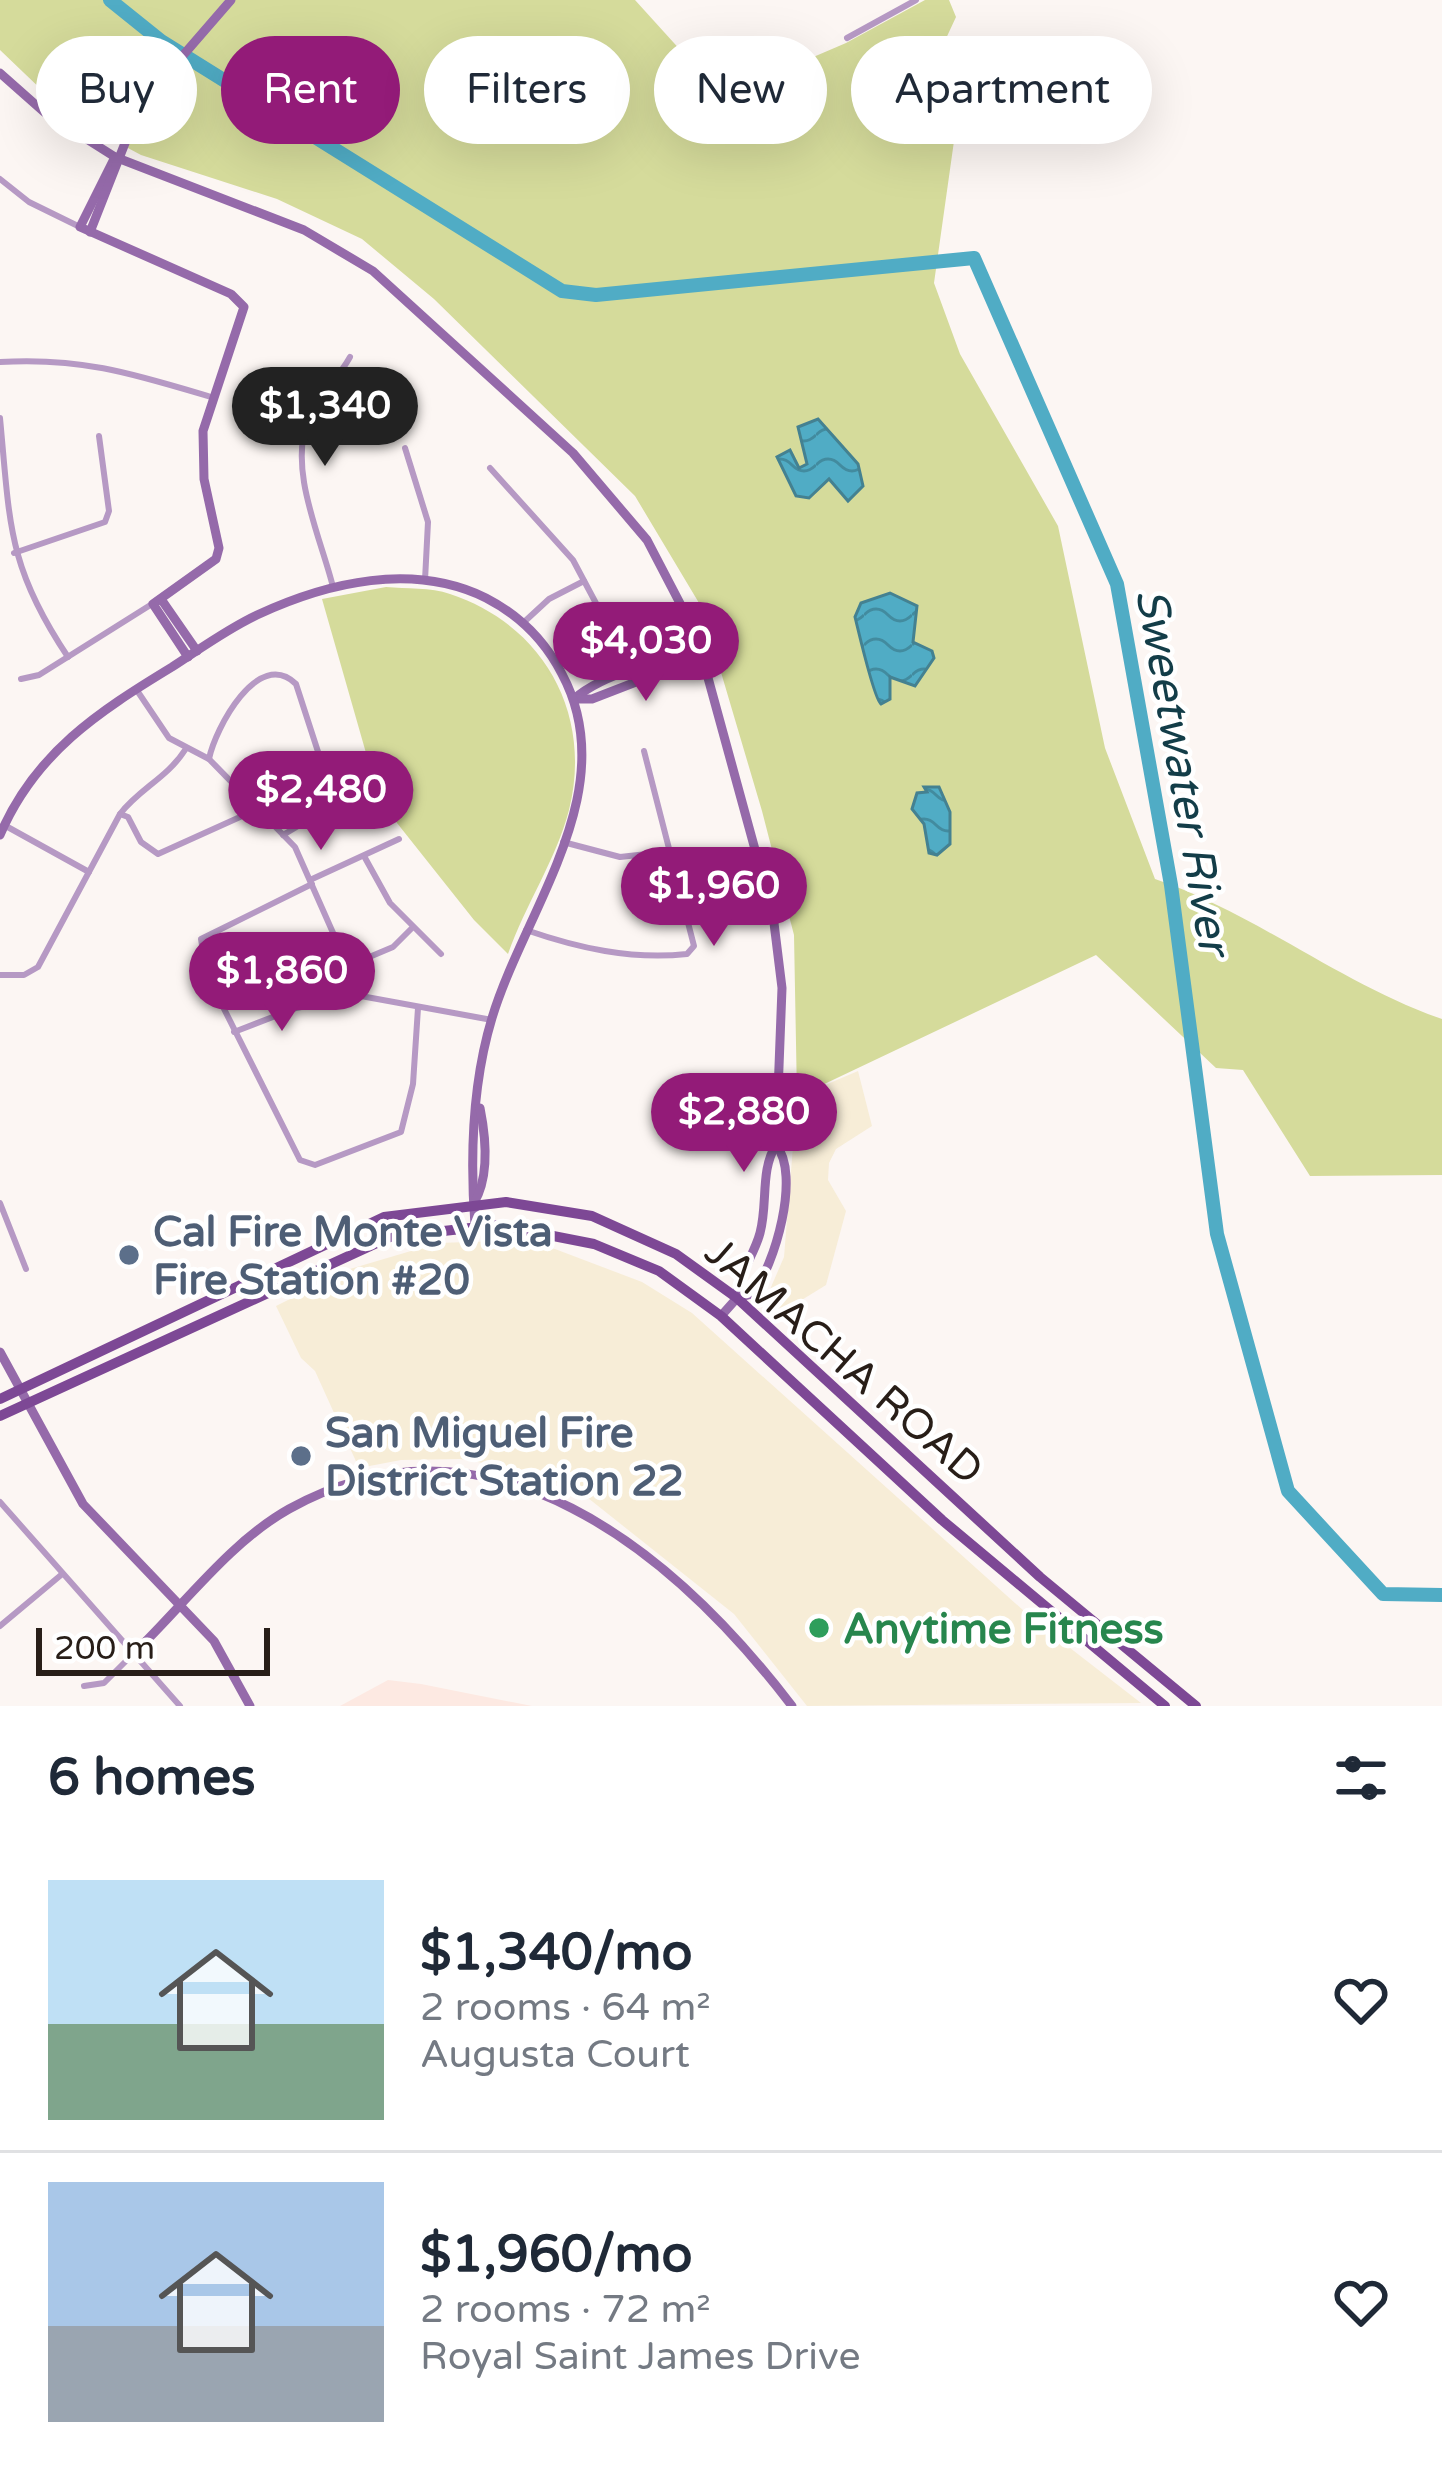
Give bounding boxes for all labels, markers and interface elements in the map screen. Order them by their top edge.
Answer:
chip: Buy [36,36,197,144]
chip: Rent [221,36,400,144]
chip: Filters [424,36,630,144]
chip: New [654,36,827,144]
chip: Apartment [851,36,1152,144]
pin: $1,340 [227,367,423,469]
text: $1,340 [259,382,391,429]
water label: Sweetwater River [1123,584,1242,964]
pin: $4,030 [548,602,744,704]
text: $4,030 [580,617,712,664]
pin: $2,480 [223,751,419,853]
text: $2,480 [255,766,387,813]
pin: $1,960 [616,847,812,949]
text: $1,960 [648,862,780,909]
pin: $1,860 [184,932,380,1034]
text: $1,860 [216,947,348,994]
pin: $2,880 [646,1073,842,1175]
text: $2,880 [678,1088,810,1135]
place label: Cal Fire Monte Vista Fire Station #20 [153,1207,553,1306]
street label: JAMACHA ROAD [695,1227,993,1496]
marker: Cal Fire Monte Vista Fire Station #20 [116,1242,142,1268]
place label: San Miguel Fire District Station 22 [325,1408,684,1507]
marker: San Miguel Fire District Station 22 [288,1443,314,1469]
place label: Anytime Fitness [843,1604,1164,1655]
marker: Anytime Fitness [806,1615,832,1641]
scale bar [36,1622,270,1675]
text: 200 m [54,1629,155,1668]
icon: filters [1328,1745,1394,1811]
text: 6 homes [48,1747,256,1809]
text: $1,340/mo [420,1922,692,1984]
icon: home [144,1928,288,2072]
icon: heart [1328,1967,1394,2033]
text: 2 rooms · 64 m² [420,1984,711,2031]
text: Augusta Court [420,2031,690,2078]
text: $1,960/mo [420,2224,692,2286]
icon: home [144,2230,288,2374]
icon: heart [1328,2269,1394,2335]
text: 2 rooms · 72 m² [420,2286,711,2333]
text: Royal Saint James Drive [420,2333,861,2380]

